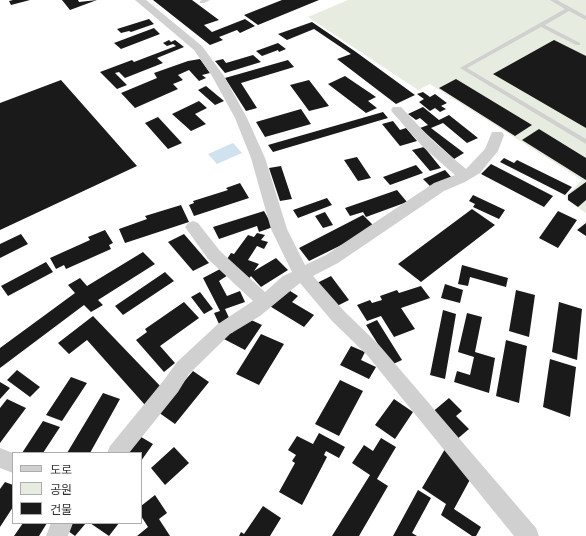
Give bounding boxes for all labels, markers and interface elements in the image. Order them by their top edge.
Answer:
legend [12,452,142,524]
text: 도로 [50,463,72,477]
text: 공원 [50,483,72,497]
text: 건물 [50,503,72,517]

